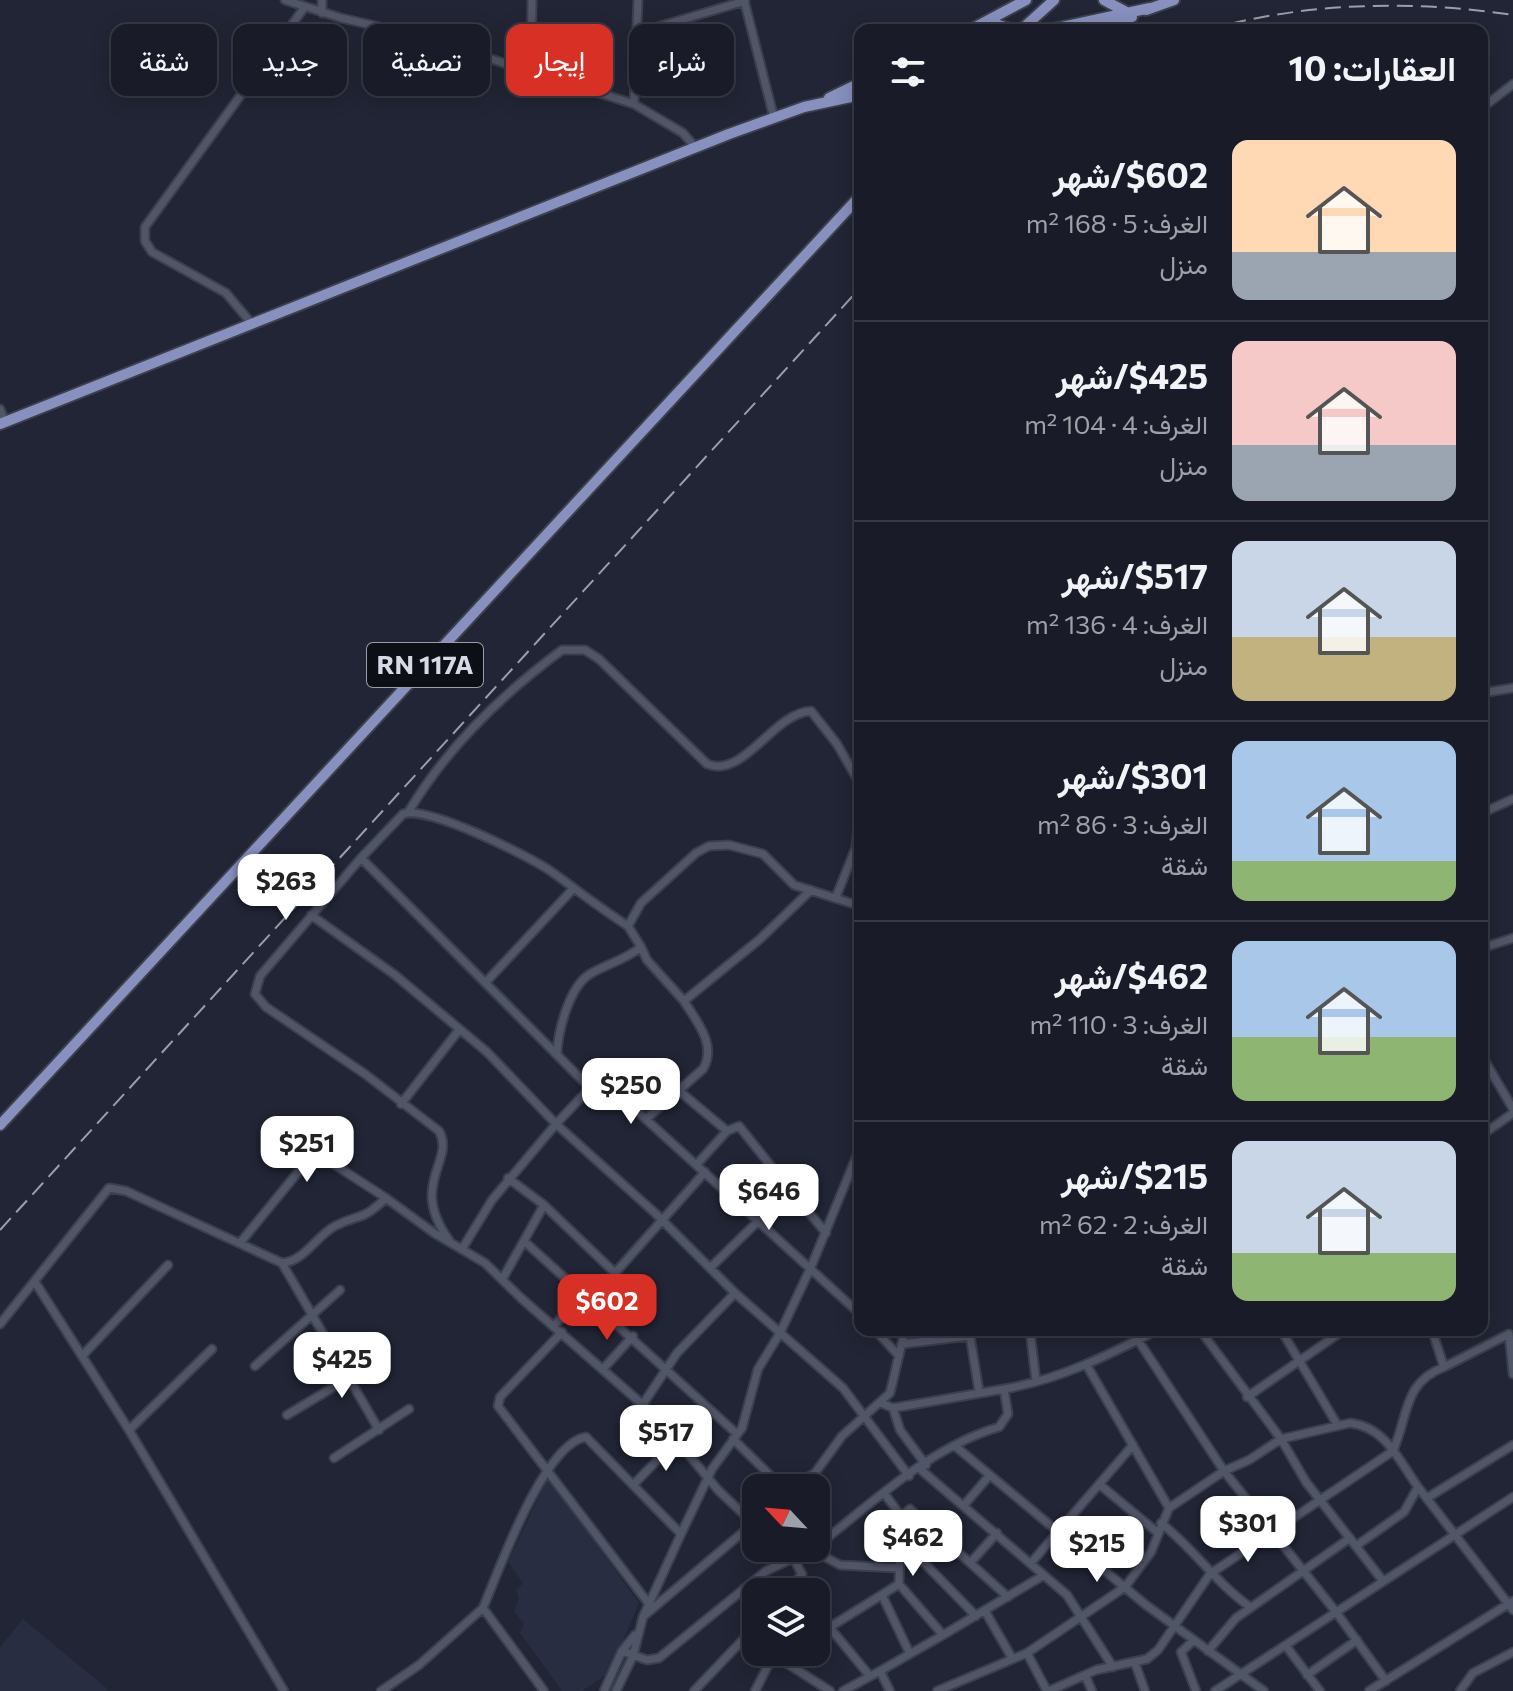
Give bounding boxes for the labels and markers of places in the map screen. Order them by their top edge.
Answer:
pin: $263 [239,854,333,922]
pin: $250 [584,1058,678,1126]
pin: $251 [260,1116,354,1184]
pin: $646 [722,1164,816,1232]
pin: $602 [560,1274,654,1342]
pin: $425 [295,1332,389,1400]
pin: $517 [619,1405,713,1473]
pin: $301 [1201,1496,1295,1564]
pin: $462 [866,1510,960,1578]
pin: $215 [1050,1516,1144,1584]

